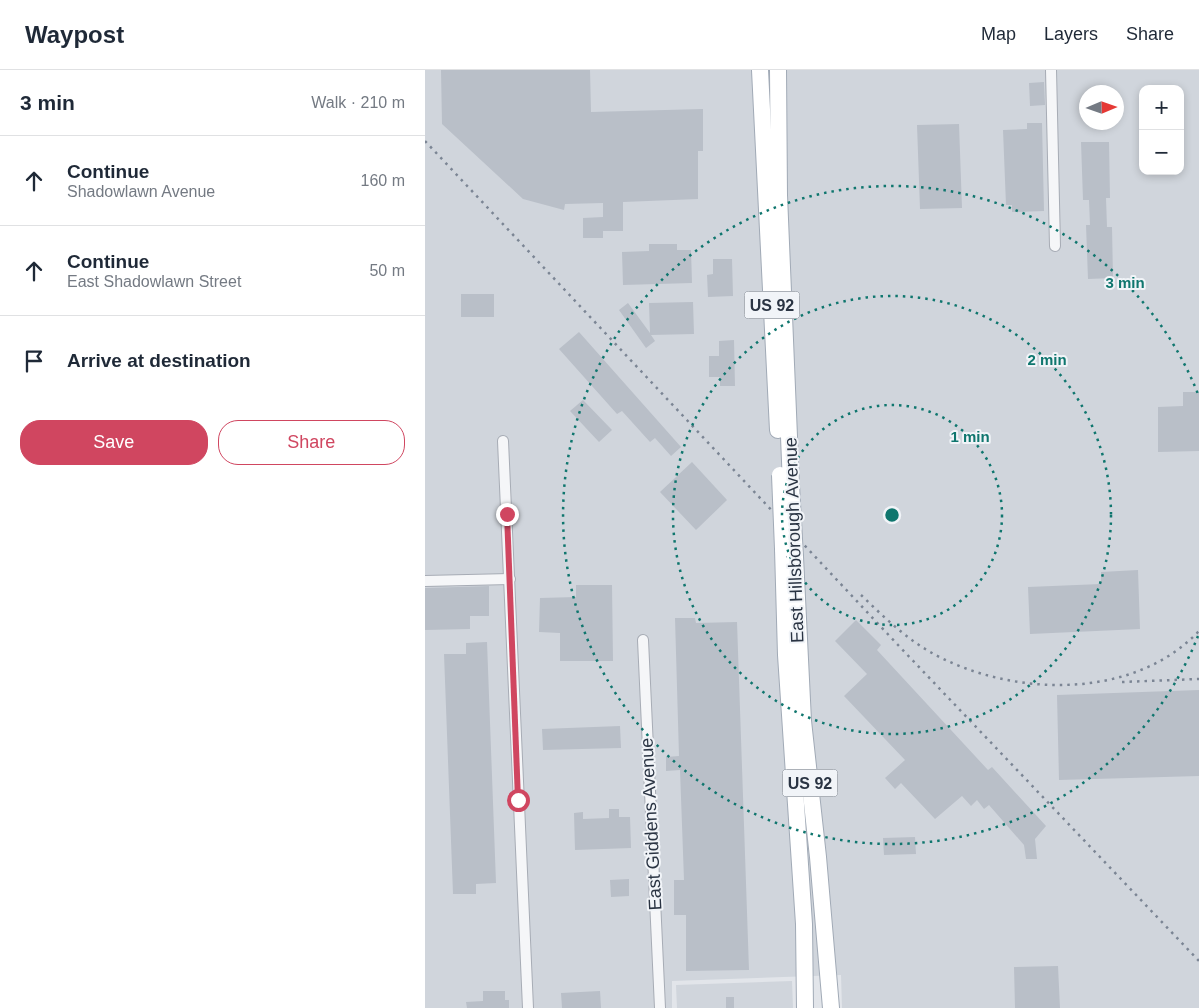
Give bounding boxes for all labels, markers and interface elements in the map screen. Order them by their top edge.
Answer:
text: Waypost [25,21,124,48]
text: Map [981,24,1016,44]
text: Layers [1044,24,1098,44]
text: Share [1126,24,1174,44]
north arrow [1079,85,1124,130]
map controls [1139,85,1184,175]
button: + [1139,85,1184,130]
text: 3 min [20,91,75,114]
text: Walk · 210 m [311,94,405,111]
button: − [1139,130,1184,175]
text: Continue [67,161,149,182]
icon: ahead [20,167,48,195]
text: 160 m [361,172,405,189]
text: Shadowlawn Avenue [67,183,215,200]
text: Continue [67,251,149,272]
icon: ahead [20,257,48,285]
text: 50 m [369,262,405,279]
text: East Shadowlawn Street [67,273,241,290]
text: 3 min [1105,274,1145,291]
road number: US 92 [745,292,799,318]
icon: arrive [20,347,48,375]
text: Arrive at destination [67,350,251,371]
text: 2 min [1027,351,1067,368]
button: Save [20,420,208,465]
button: Share [218,420,405,465]
text: 1 min [950,428,990,445]
street label: East Hillsborough Avenue [780,437,808,643]
route end [496,503,519,526]
centre of rings [883,506,901,524]
street label: East Giddens Avenue [636,737,666,911]
road number: US 92 [783,770,837,796]
route start [507,789,530,812]

